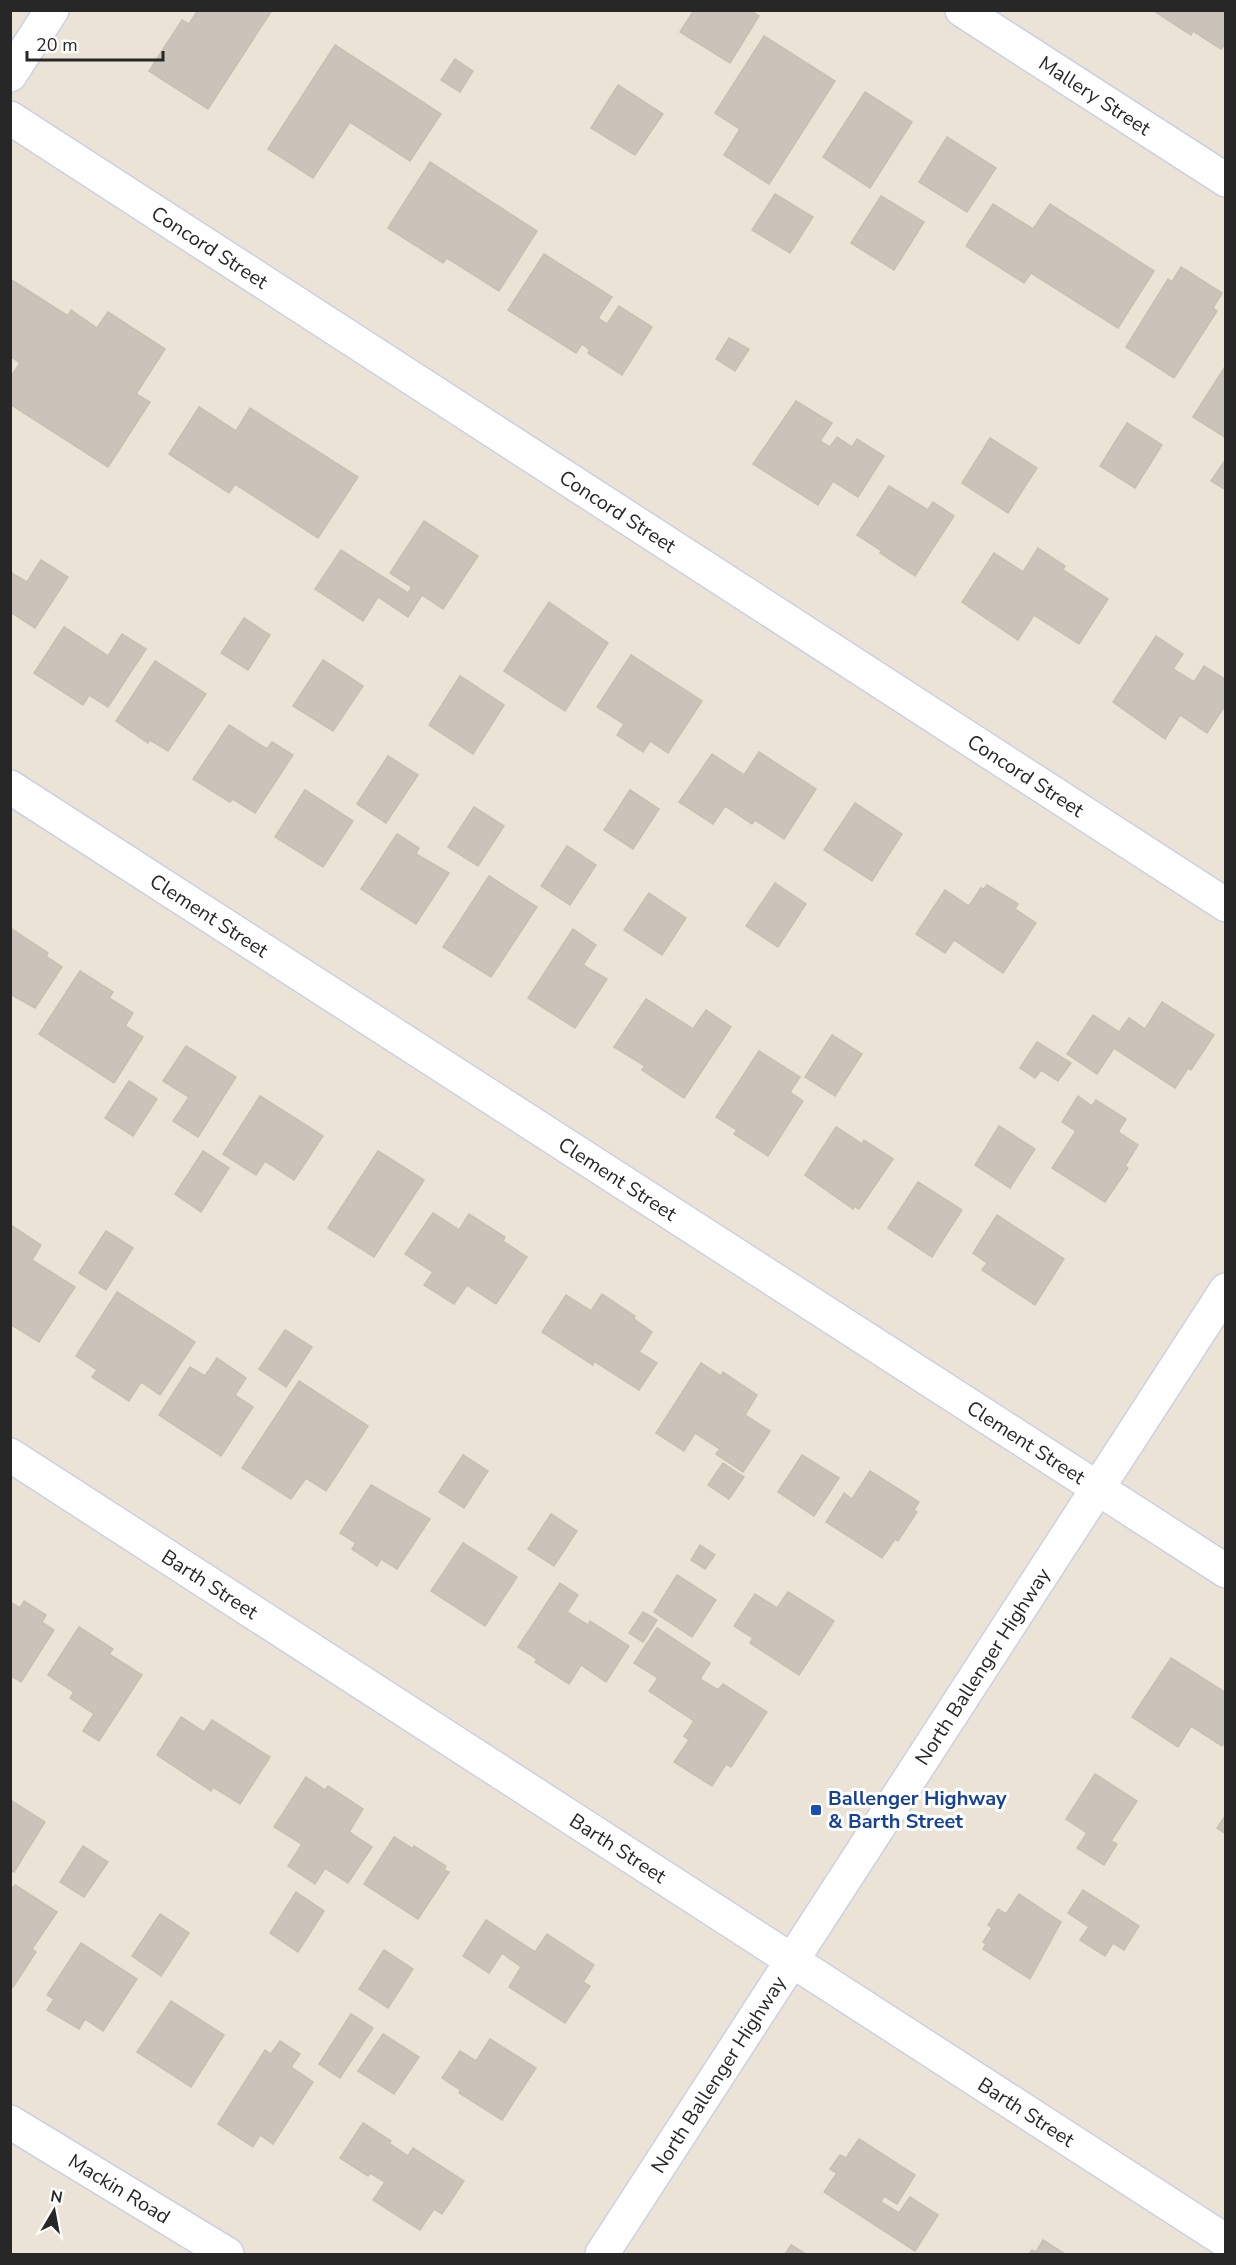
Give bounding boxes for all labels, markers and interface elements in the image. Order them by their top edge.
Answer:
scale bar [27,24,164,62]
text: 20 m [36,33,78,57]
street label: Mallery Street [1033,50,1156,142]
street label: Concord Street [146,200,274,296]
street label: Concord Street [554,464,682,560]
street label: Concord Street [962,728,1090,824]
street label: Clement Street [145,868,274,965]
street label: Clement Street [553,1131,683,1228]
street label: Clement Street [961,1394,1091,1491]
street label: Barth Street [156,1543,264,1626]
street label: North Ballenger Highway [909,1562,1057,1771]
place label: Ballenger Highway & Barth Street [828,1785,1007,1835]
marker: Ballenger Highway & Barth Street [809,1803,823,1817]
street label: Barth Street [564,1807,672,1890]
street label: North Ballenger Highway [645,1970,793,2179]
street label: Barth Street [972,2071,1080,2154]
street label: Mackin Road [63,2148,175,2230]
north arrow [24,2181,84,2241]
text: N [49,2185,64,2209]

